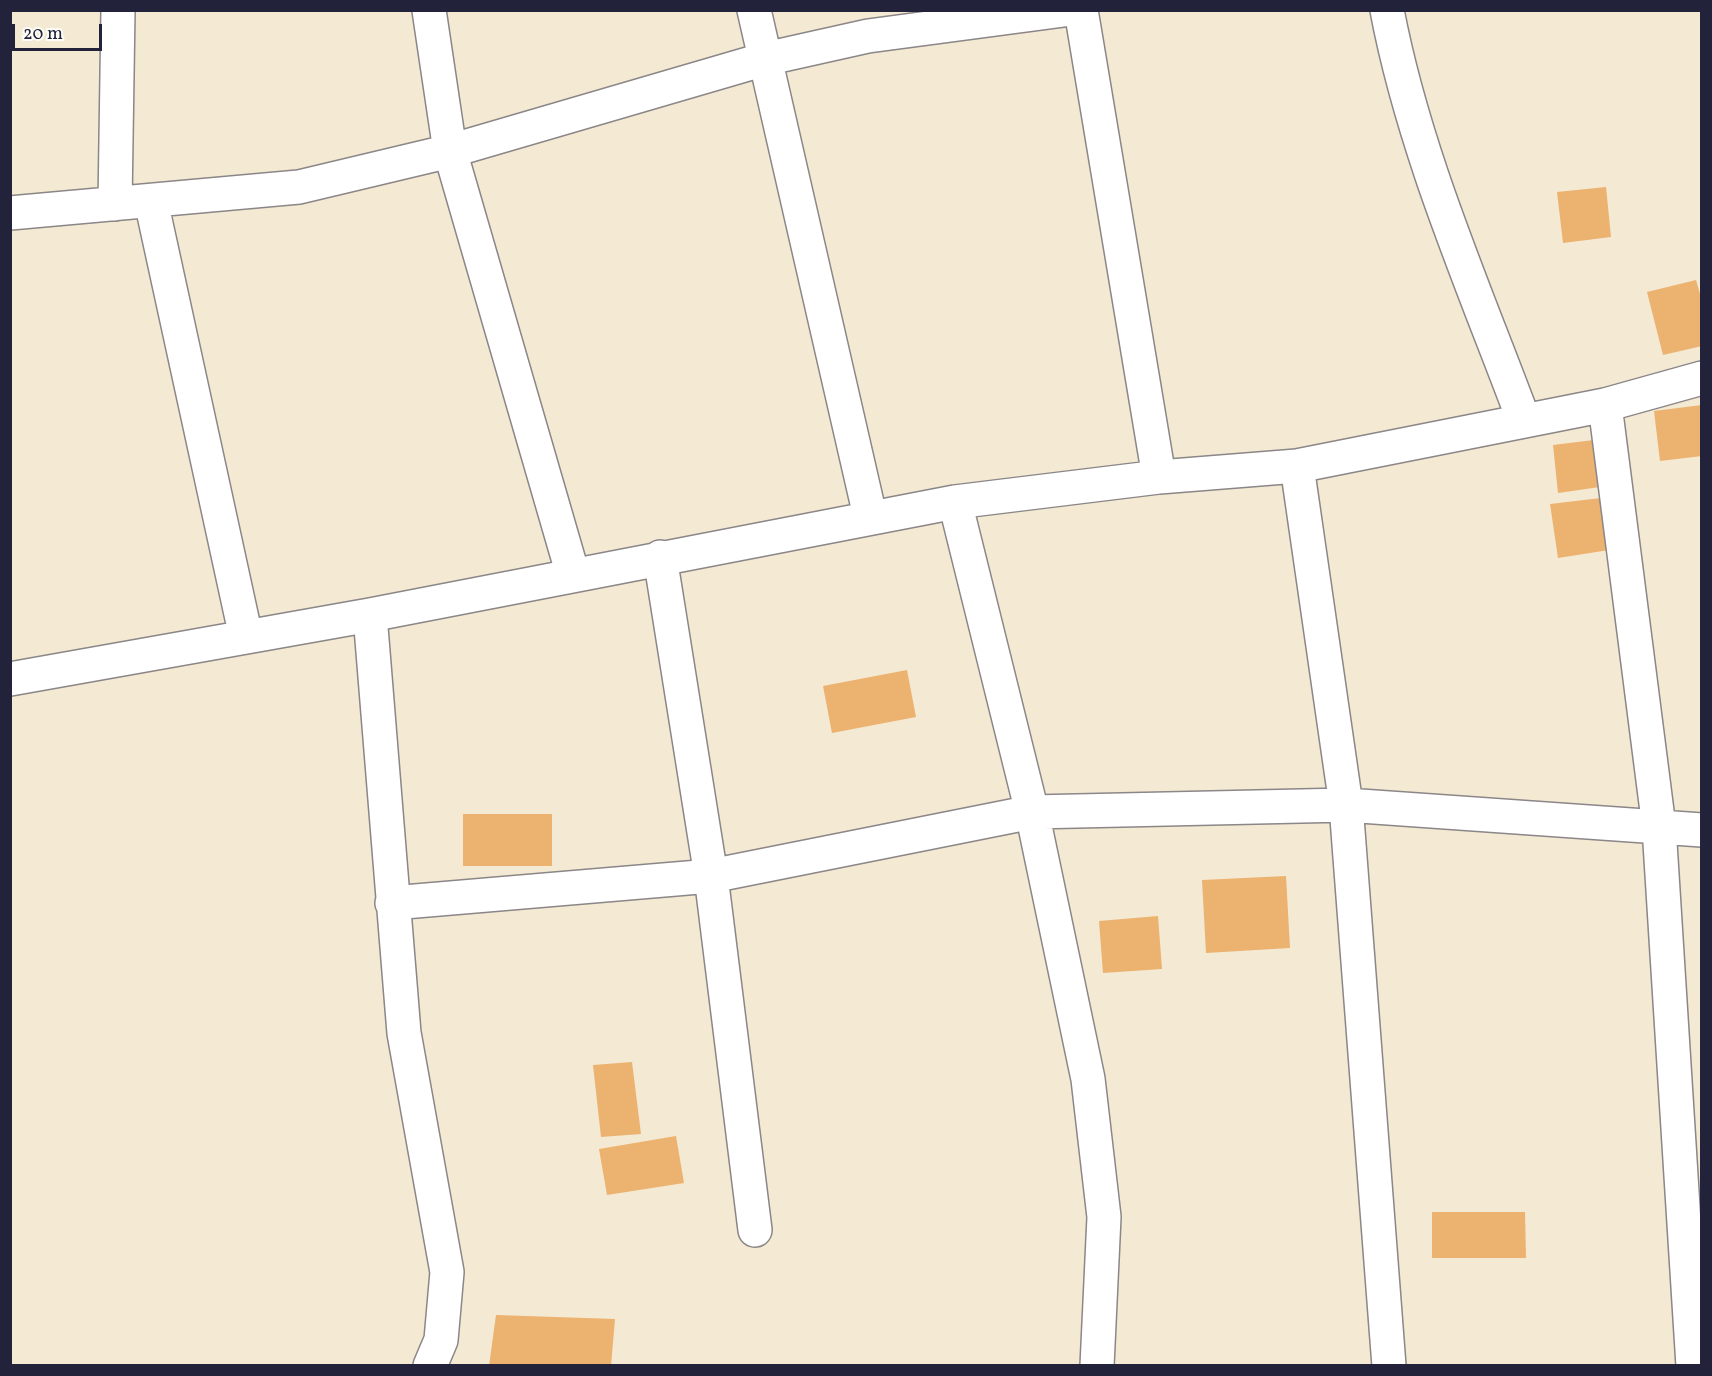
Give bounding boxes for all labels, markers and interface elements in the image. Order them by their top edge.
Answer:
scale bar [15,12,105,50]
text: 20 m [23,22,63,47]

